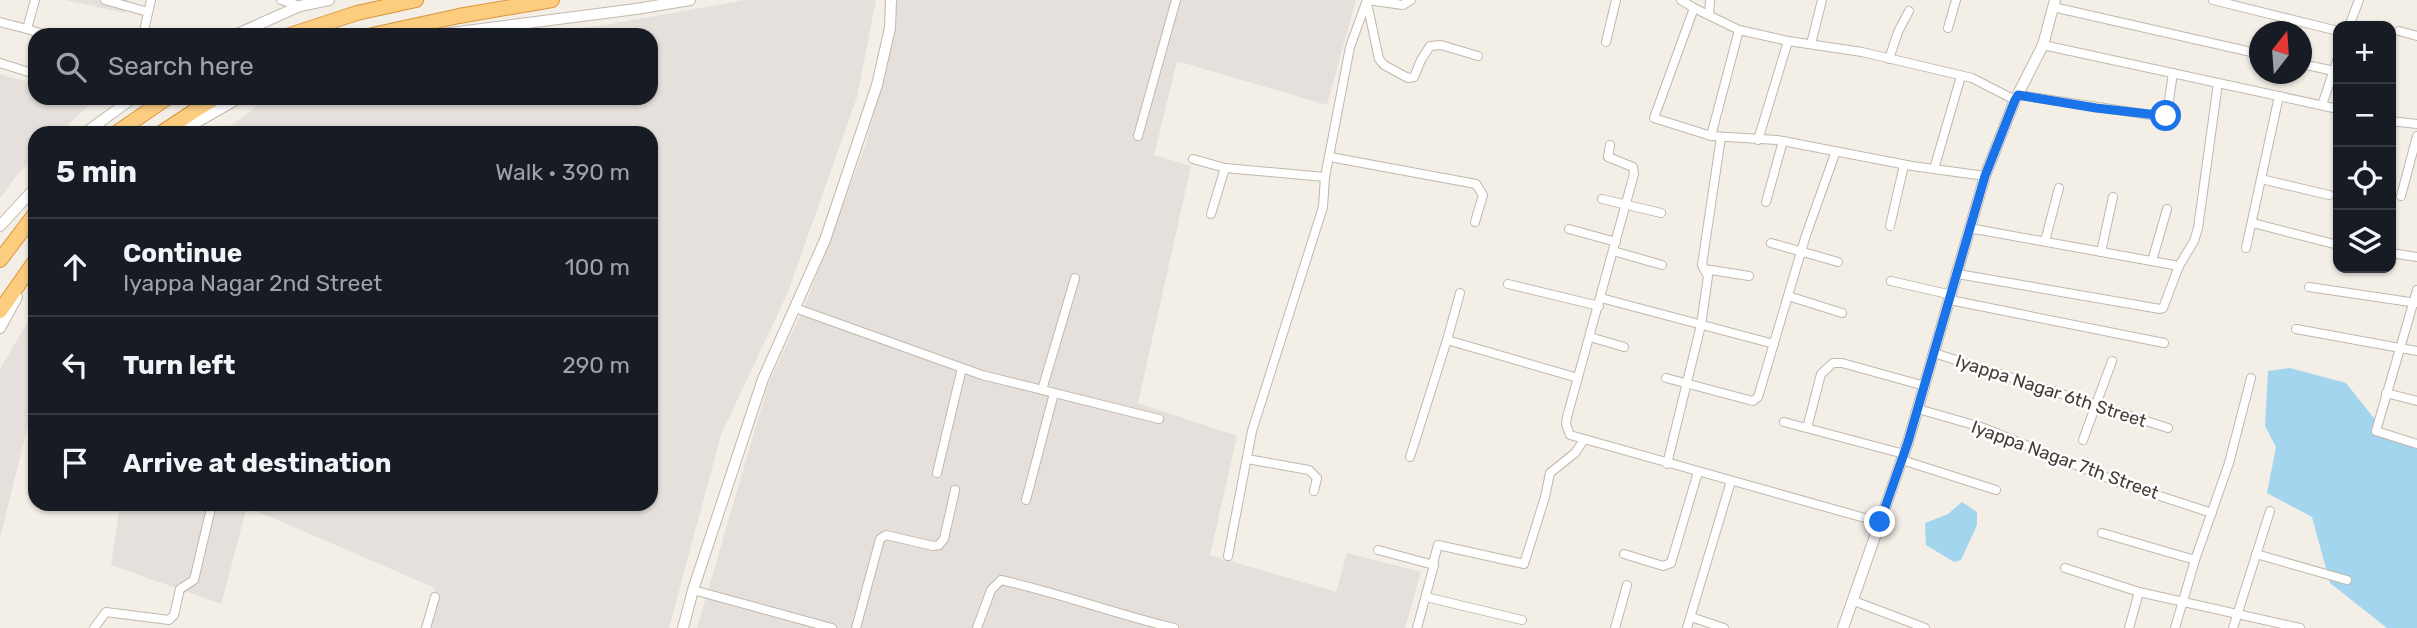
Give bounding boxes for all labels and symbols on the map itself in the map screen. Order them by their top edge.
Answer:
north arrow [2249,21,2312,84]
route start [2150,100,2181,131]
street label: Iyappa Nagar 6th Street [1953,350,2149,432]
street label: Iyappa Nagar 7th Street [1968,416,2162,504]
route end [1864,506,1895,537]

